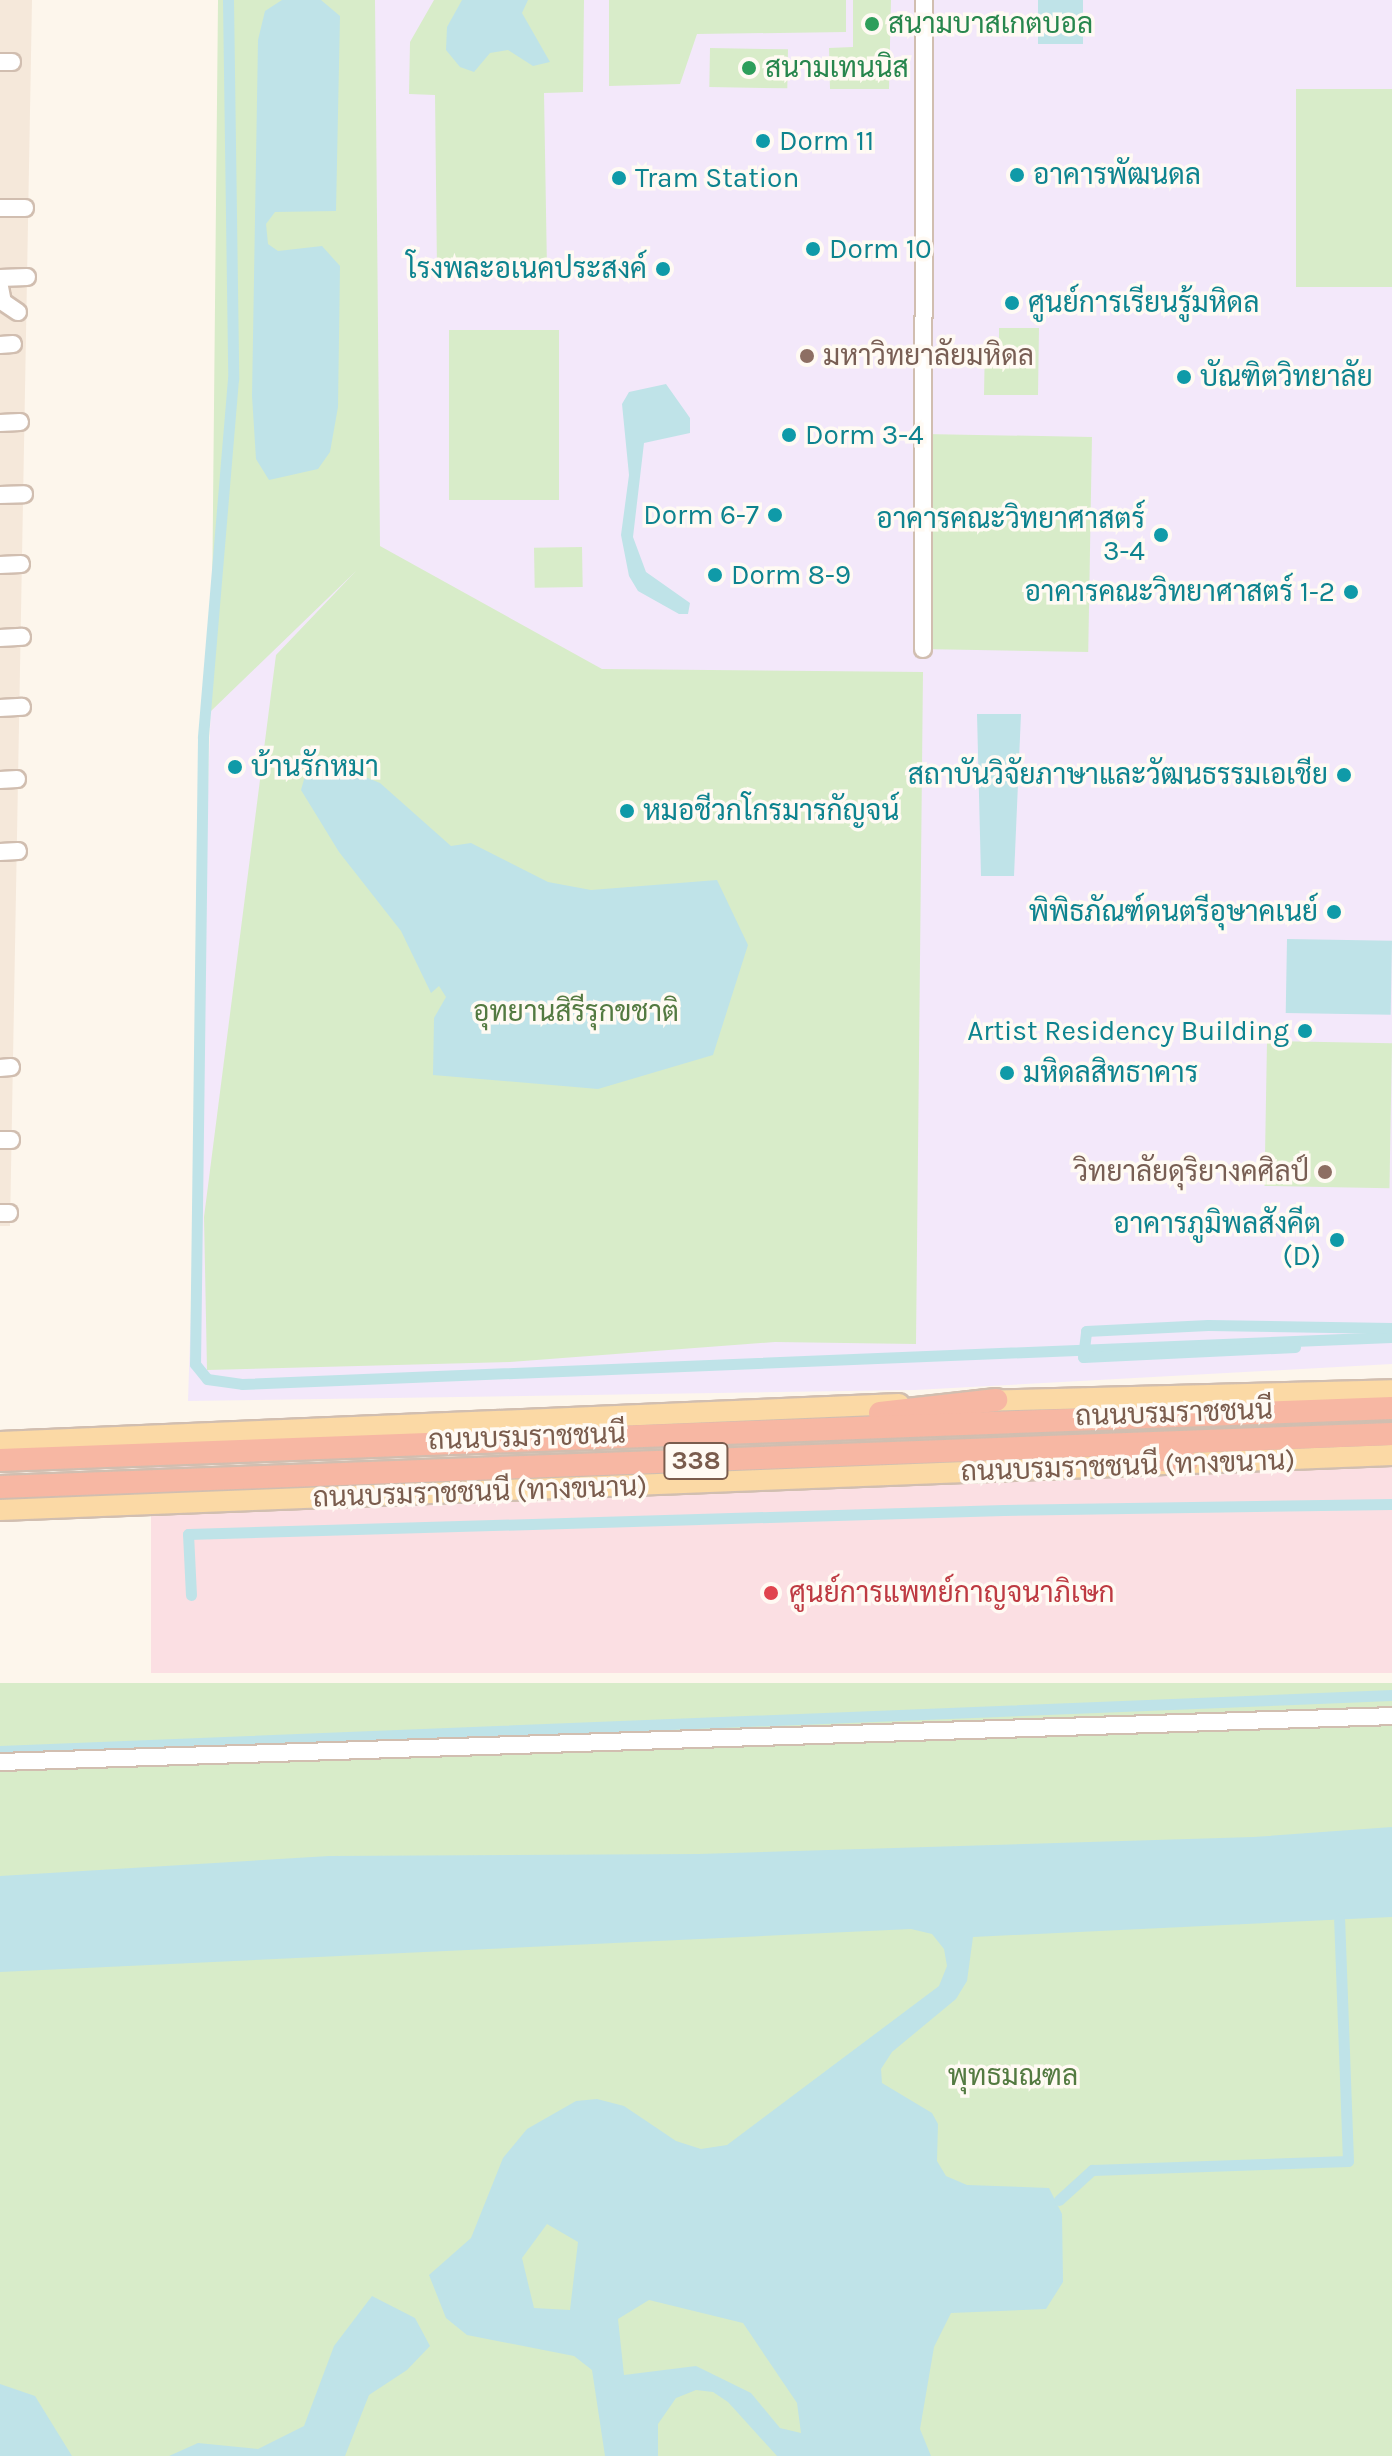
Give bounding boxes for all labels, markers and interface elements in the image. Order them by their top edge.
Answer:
place label: สนามบาสเกตบอล [888,7,1093,41]
marker: สนามบาสเกตบอล [863,15,881,33]
place label: สนามเทนนิส [765,51,909,85]
marker: สนามเทนนิส [740,59,758,77]
place label: Dorm 11 [779,124,874,158]
marker: Dorm 11 [754,132,772,150]
place label: อาคารพัฒนดล [1033,158,1201,192]
place label: Tram Station [635,161,799,195]
marker: อาคารพัฒนดล [1008,166,1026,184]
marker: Tram Station [610,169,628,187]
place label: Dorm 10 [829,232,932,266]
marker: Dorm 10 [804,240,822,258]
place label: โรงพละอเนคประสงค์ [406,252,647,286]
marker: โรงพละอเนคประสงค์ [654,260,672,278]
place label: ศูนย์การเรียนรู้มหิดล [1028,286,1259,320]
marker: ศูนย์การเรียนรู้มหิดล [1003,294,1021,312]
place label: มหาวิทยาลัยมหิดล [823,339,1034,373]
marker: มหาวิทยาลัยมหิดล [798,347,816,365]
place label: บัณฑิตวิทยาลัย [1200,360,1373,394]
marker: บัณฑิตวิทยาลัย [1175,368,1193,386]
place label: Dorm 3-4 [805,418,924,452]
marker: Dorm 3-4 [780,426,798,444]
place label: Dorm 6-7 [643,498,759,532]
place label: อาคารคณะวิทยาศาสตร์ 3-4 [876,502,1145,568]
marker: Dorm 6-7 [766,506,784,524]
marker: อาคารคณะวิทยาศาสตร์ 3-4 [1152,526,1170,544]
place label: Dorm 8-9 [731,558,851,592]
marker: Dorm 8-9 [706,566,724,584]
place label: อาคารคณะวิทยาศาสตร์ 1-2 [1024,575,1335,609]
marker: อาคารคณะวิทยาศาสตร์ 1-2 [1342,583,1360,601]
place label: บ้านรักหมา [251,750,379,784]
marker: บ้านรักหมา [226,758,244,776]
place label: สถาบันวิจัยภาษาและวัฒนธรรมเอเชีย [908,758,1328,792]
marker: สถาบันวิจัยภาษาและวัฒนธรรมเอเชีย [1335,766,1353,784]
place label: หมอชีวกโกรมารกัญจน์ [643,794,899,828]
marker: หมอชีวกโกรมารกัญจน์ [618,802,636,820]
place label: พิพิธภัณฑ์ดนตรีอุษาคเนย์ [1029,895,1318,929]
marker: พิพิธภัณฑ์ดนตรีอุษาคเนย์ [1325,903,1343,921]
park label: อุทยานสิรีรุกขชาติ [473,995,679,1029]
place label: Artist Residency Building [967,1014,1289,1048]
marker: Artist Residency Building [1296,1022,1314,1040]
place label: มหิดลสิทธาคาร [1023,1056,1198,1090]
marker: มหิดลสิทธาคาร [998,1064,1016,1082]
place label: วิทยาลัยดุริยางคศิลป์ [1074,1155,1309,1189]
marker: วิทยาลัยดุริยางคศิลป์ [1316,1163,1334,1181]
place label: อาคารภูมิพลสังคีต (D) [1113,1207,1321,1273]
marker: อาคารภูมิพลสังคีต (D) [1328,1231,1346,1249]
street label: ถนนบรมราชชนนี [1075,1393,1273,1433]
street label: ถนนบรมราชชนนี [428,1417,626,1457]
road number: 338 [662,1439,730,1483]
street label: ถนนบรมราชชนนี (ทางขนาน) [960,1443,1296,1489]
street label: ถนนบรมราชชนนี (ทางขนาน) [312,1469,648,1515]
place label: ศูนย์การแพทย์กาญจนาภิเษก [789,1576,1115,1610]
marker: ศูนย์การแพทย์กาญจนาภิเษก [760,1582,782,1604]
park label: พุทธมณฑล [948,2059,1078,2093]

